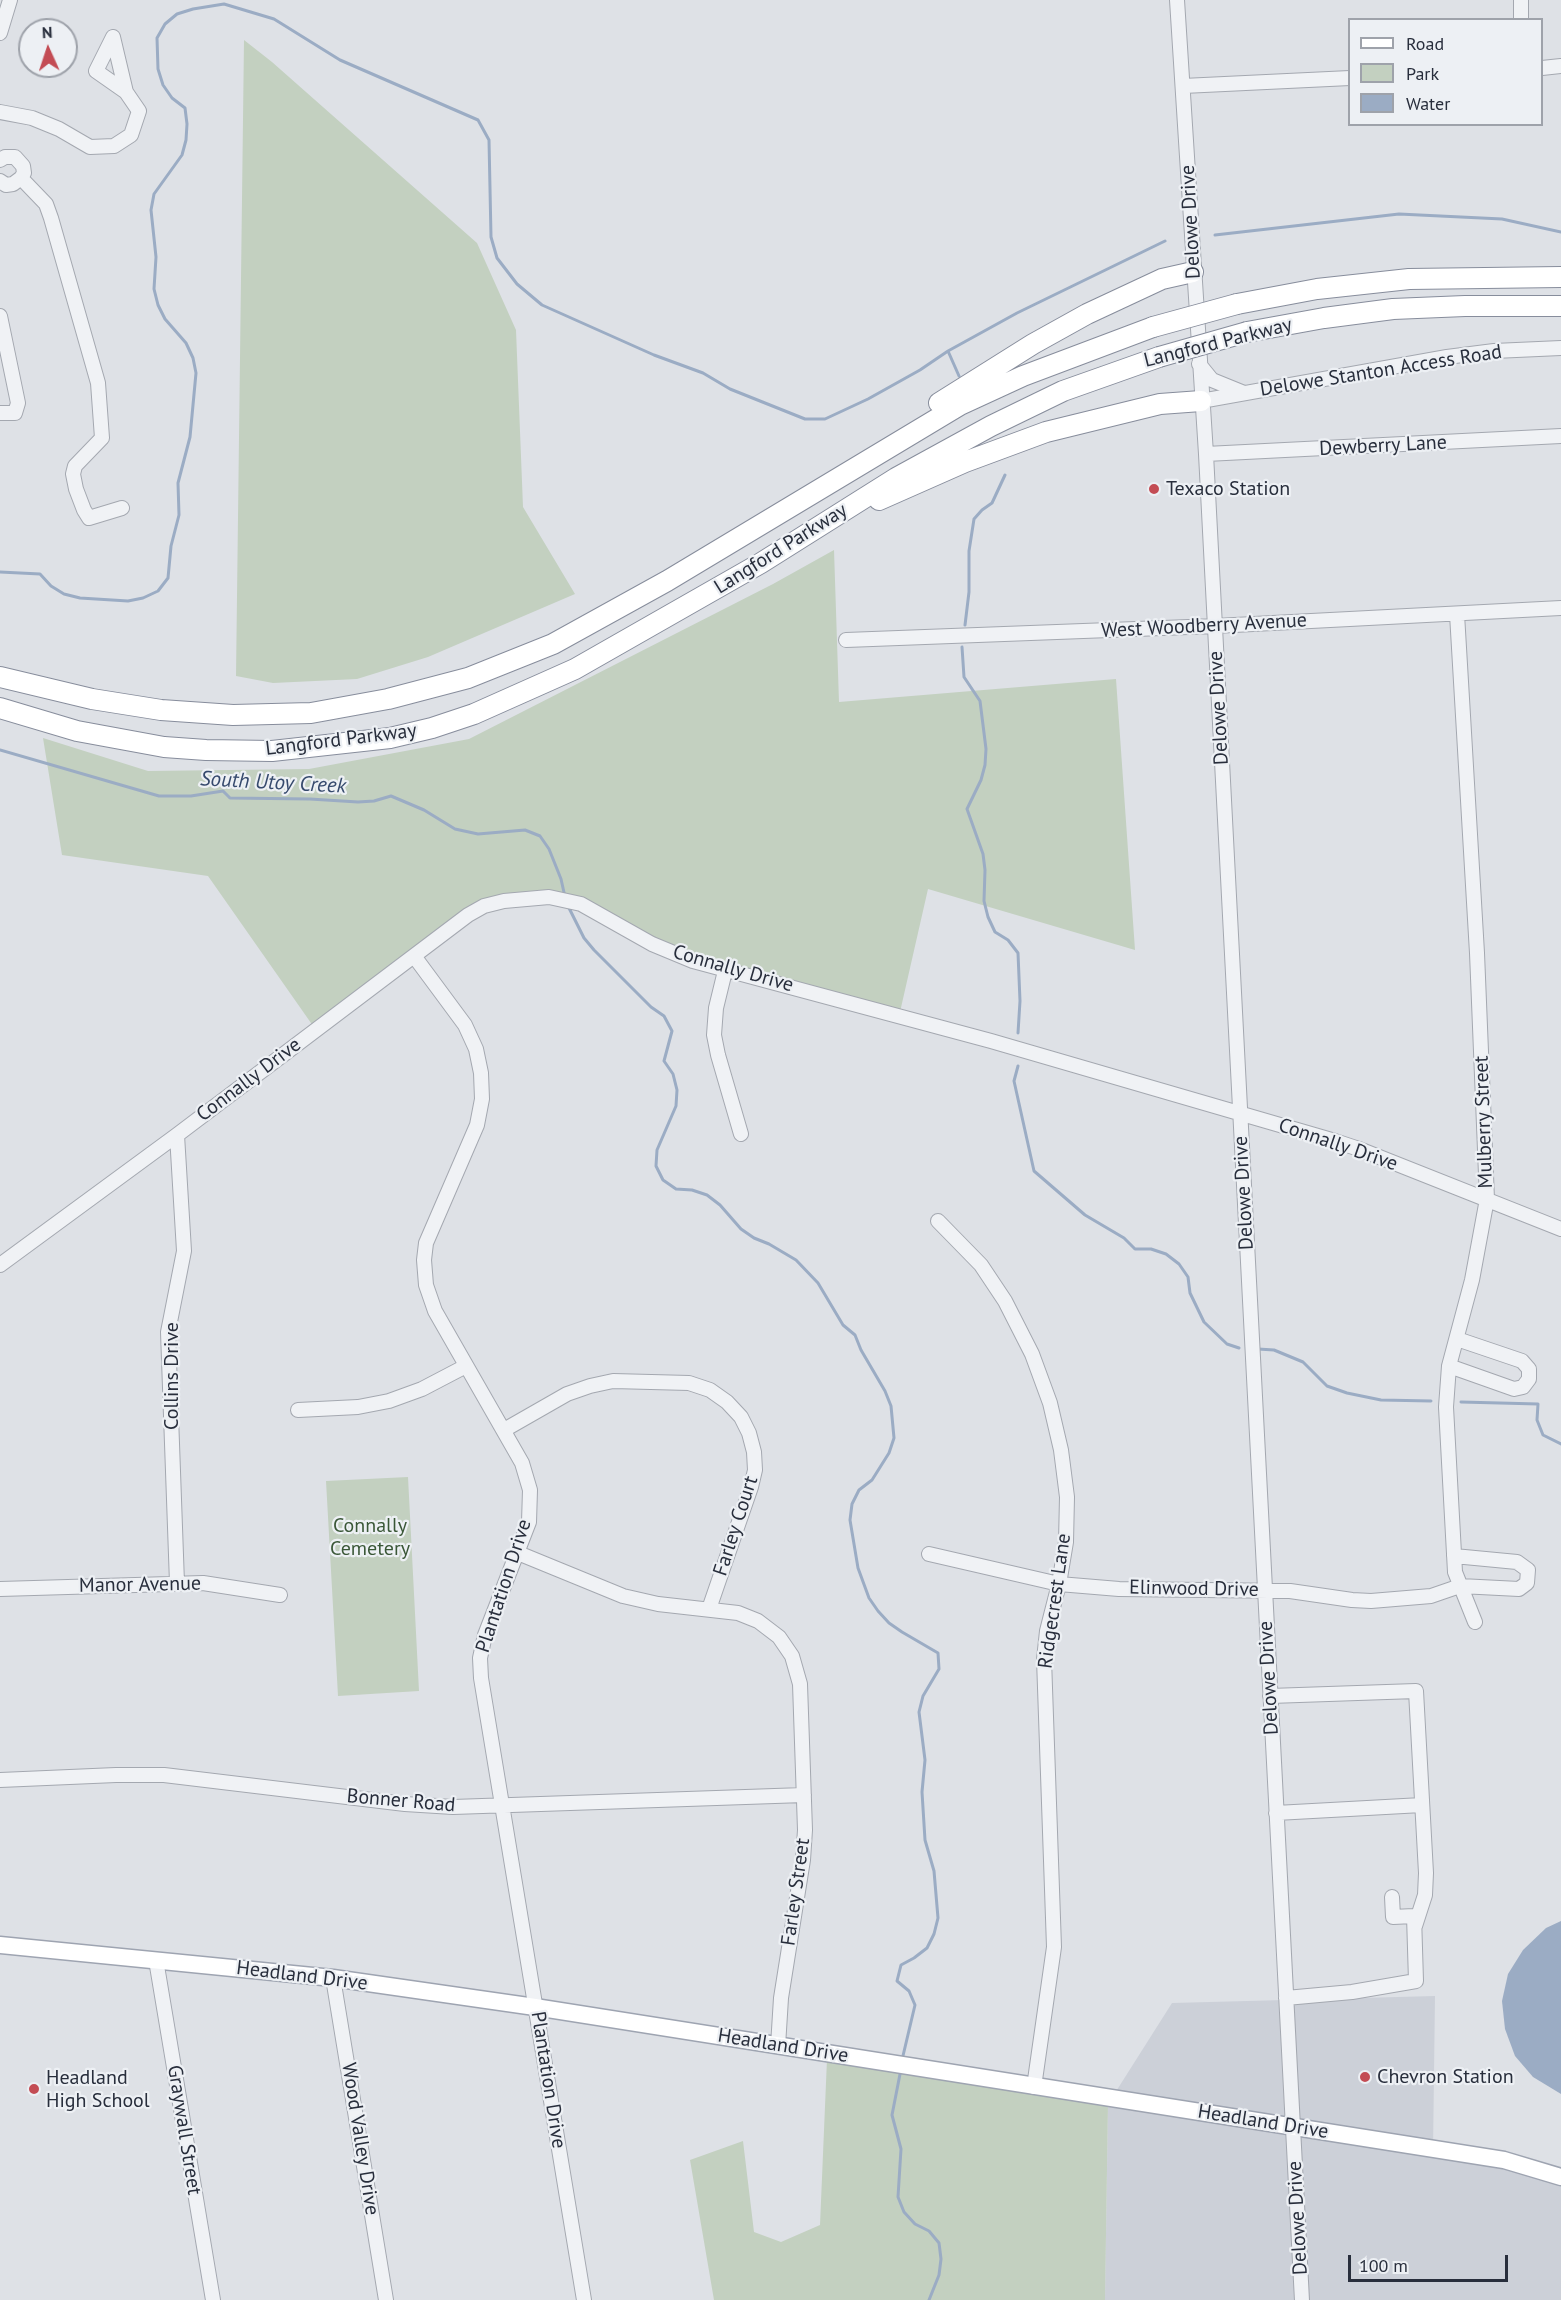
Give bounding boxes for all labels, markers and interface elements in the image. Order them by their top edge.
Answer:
north arrow [18,18,78,78]
legend [1348,18,1543,126]
text: N [41,22,53,42]
text: Road [1406,32,1444,55]
text: Park [1406,62,1439,85]
text: Water [1406,92,1450,115]
street label: Delowe Drive [1176,164,1206,280]
street label: Langford Parkway [1141,313,1295,373]
street label: Delowe Stanton Access Road [1258,340,1504,402]
street label: Dewberry Lane [1319,431,1447,461]
place label: Texaco Station [1166,477,1290,501]
marker: Texaco Station [1147,482,1161,496]
street label: Langford Parkway [710,499,852,599]
street label: West Woodberry Avenue [1101,609,1307,643]
street label: Delowe Drive [1204,650,1234,766]
street label: Langford Parkway [264,719,418,761]
water label: South Utoy Creek [199,767,347,799]
street label: Connally Drive [670,940,796,998]
street label: Connally Drive [192,1033,306,1127]
street label: Mulberry Street [1470,1055,1498,1189]
street label: Connally Drive [1275,1113,1401,1177]
street label: Delowe Drive [1229,1135,1259,1251]
street label: Collins Drive [160,1322,184,1430]
street label: Farley Court [709,1473,763,1579]
park label: Connally Cemetery [330,1514,410,1561]
street label: Plantation Drive [471,1516,537,1656]
street label: Ridgecrest Lane [1034,1532,1076,1670]
street label: Manor Avenue [79,1572,201,1598]
street label: Elinwood Drive [1129,1576,1259,1602]
street label: Delowe Drive [1254,1620,1284,1736]
street label: Bonner Road [346,1784,456,1818]
street label: Farley Street [777,1837,815,1947]
street label: Headland Drive [235,1956,369,1996]
street label: Plantation Drive [525,2010,571,2150]
street label: Headland Drive [716,2024,850,2068]
street label: Wood Valley Drive [336,2061,384,2217]
street label: Graywall Street [162,2063,206,2197]
place label: Chevron Station [1377,2065,1514,2089]
place label: Headland High School [46,2066,150,2113]
marker: Chevron Station [1358,2070,1372,2084]
marker: Headland High School [27,2082,41,2096]
street label: Headland Drive [1196,2100,1330,2144]
street label: Delowe Drive [1283,2160,1313,2276]
scale bar [1351,2243,1512,2281]
text: 100 m [1359,2254,1408,2277]

